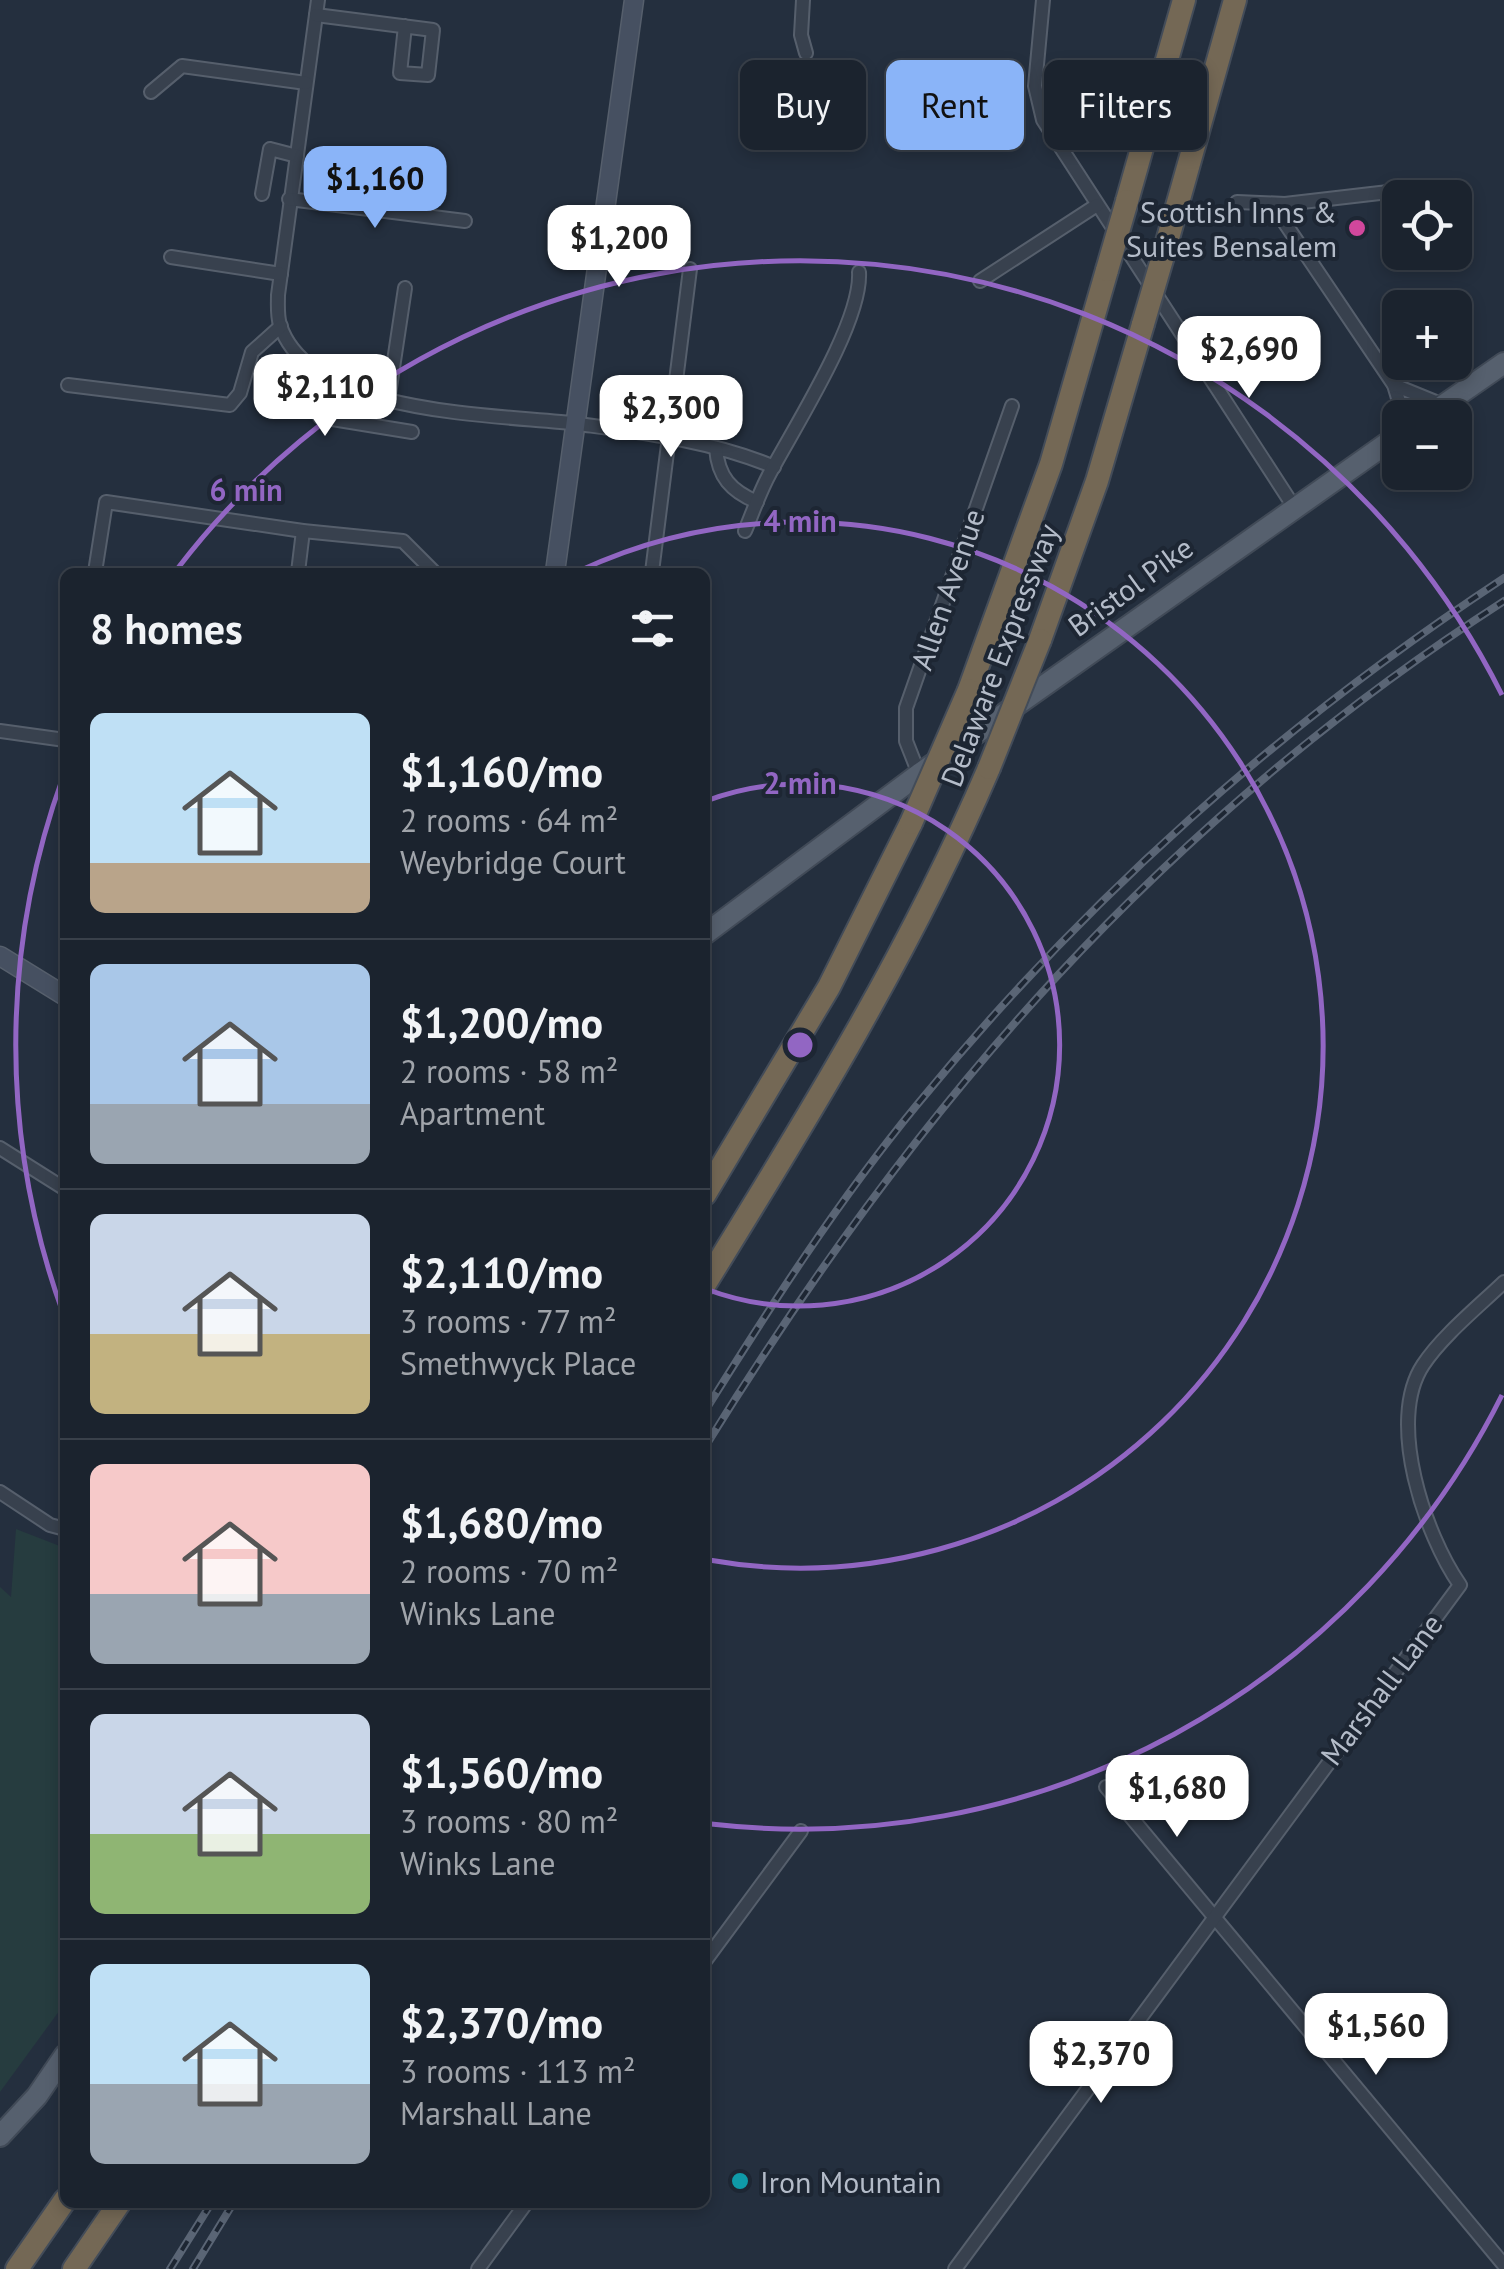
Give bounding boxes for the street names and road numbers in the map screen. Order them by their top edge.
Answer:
street label: Allen Avenue [901,503,993,675]
street label: Delaware Expressway [931,518,1067,792]
street label: Bristol Pike [1060,528,1200,644]
street label: Marshall Lane [1311,1606,1451,1772]

